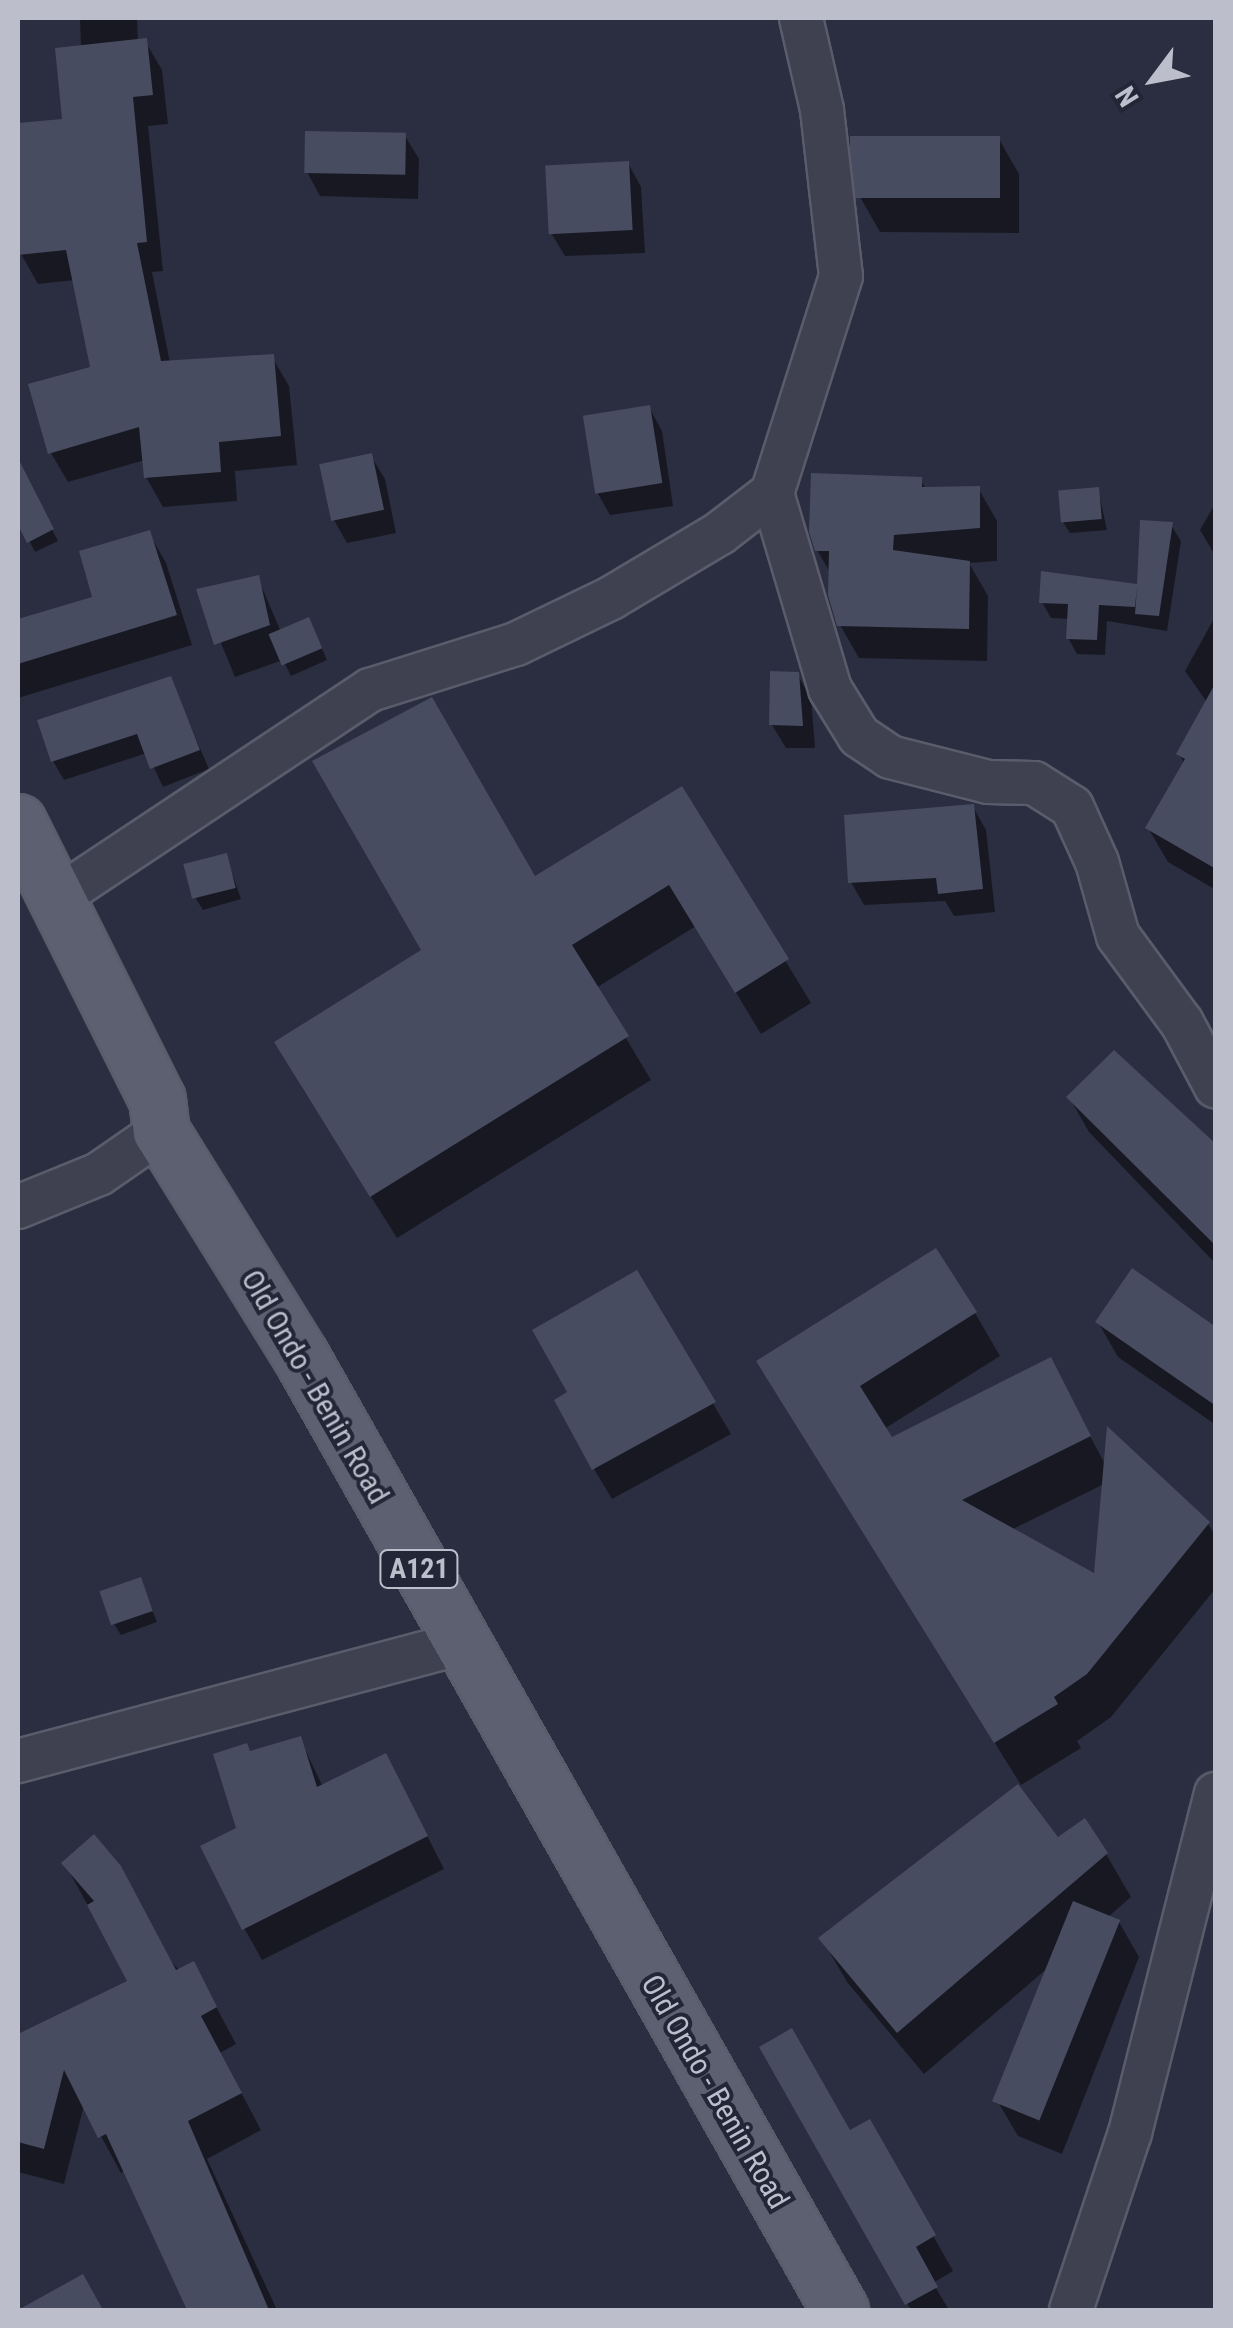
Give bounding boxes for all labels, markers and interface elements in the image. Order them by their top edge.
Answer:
north arrow [1103,30,1203,130]
text: N [1109,80,1146,112]
street label: Old Ondo - Benin Road [233,1264,397,1510]
road number: A121 [379,1546,459,1592]
street label: Old Ondo - Benin Road [633,1969,797,2215]

